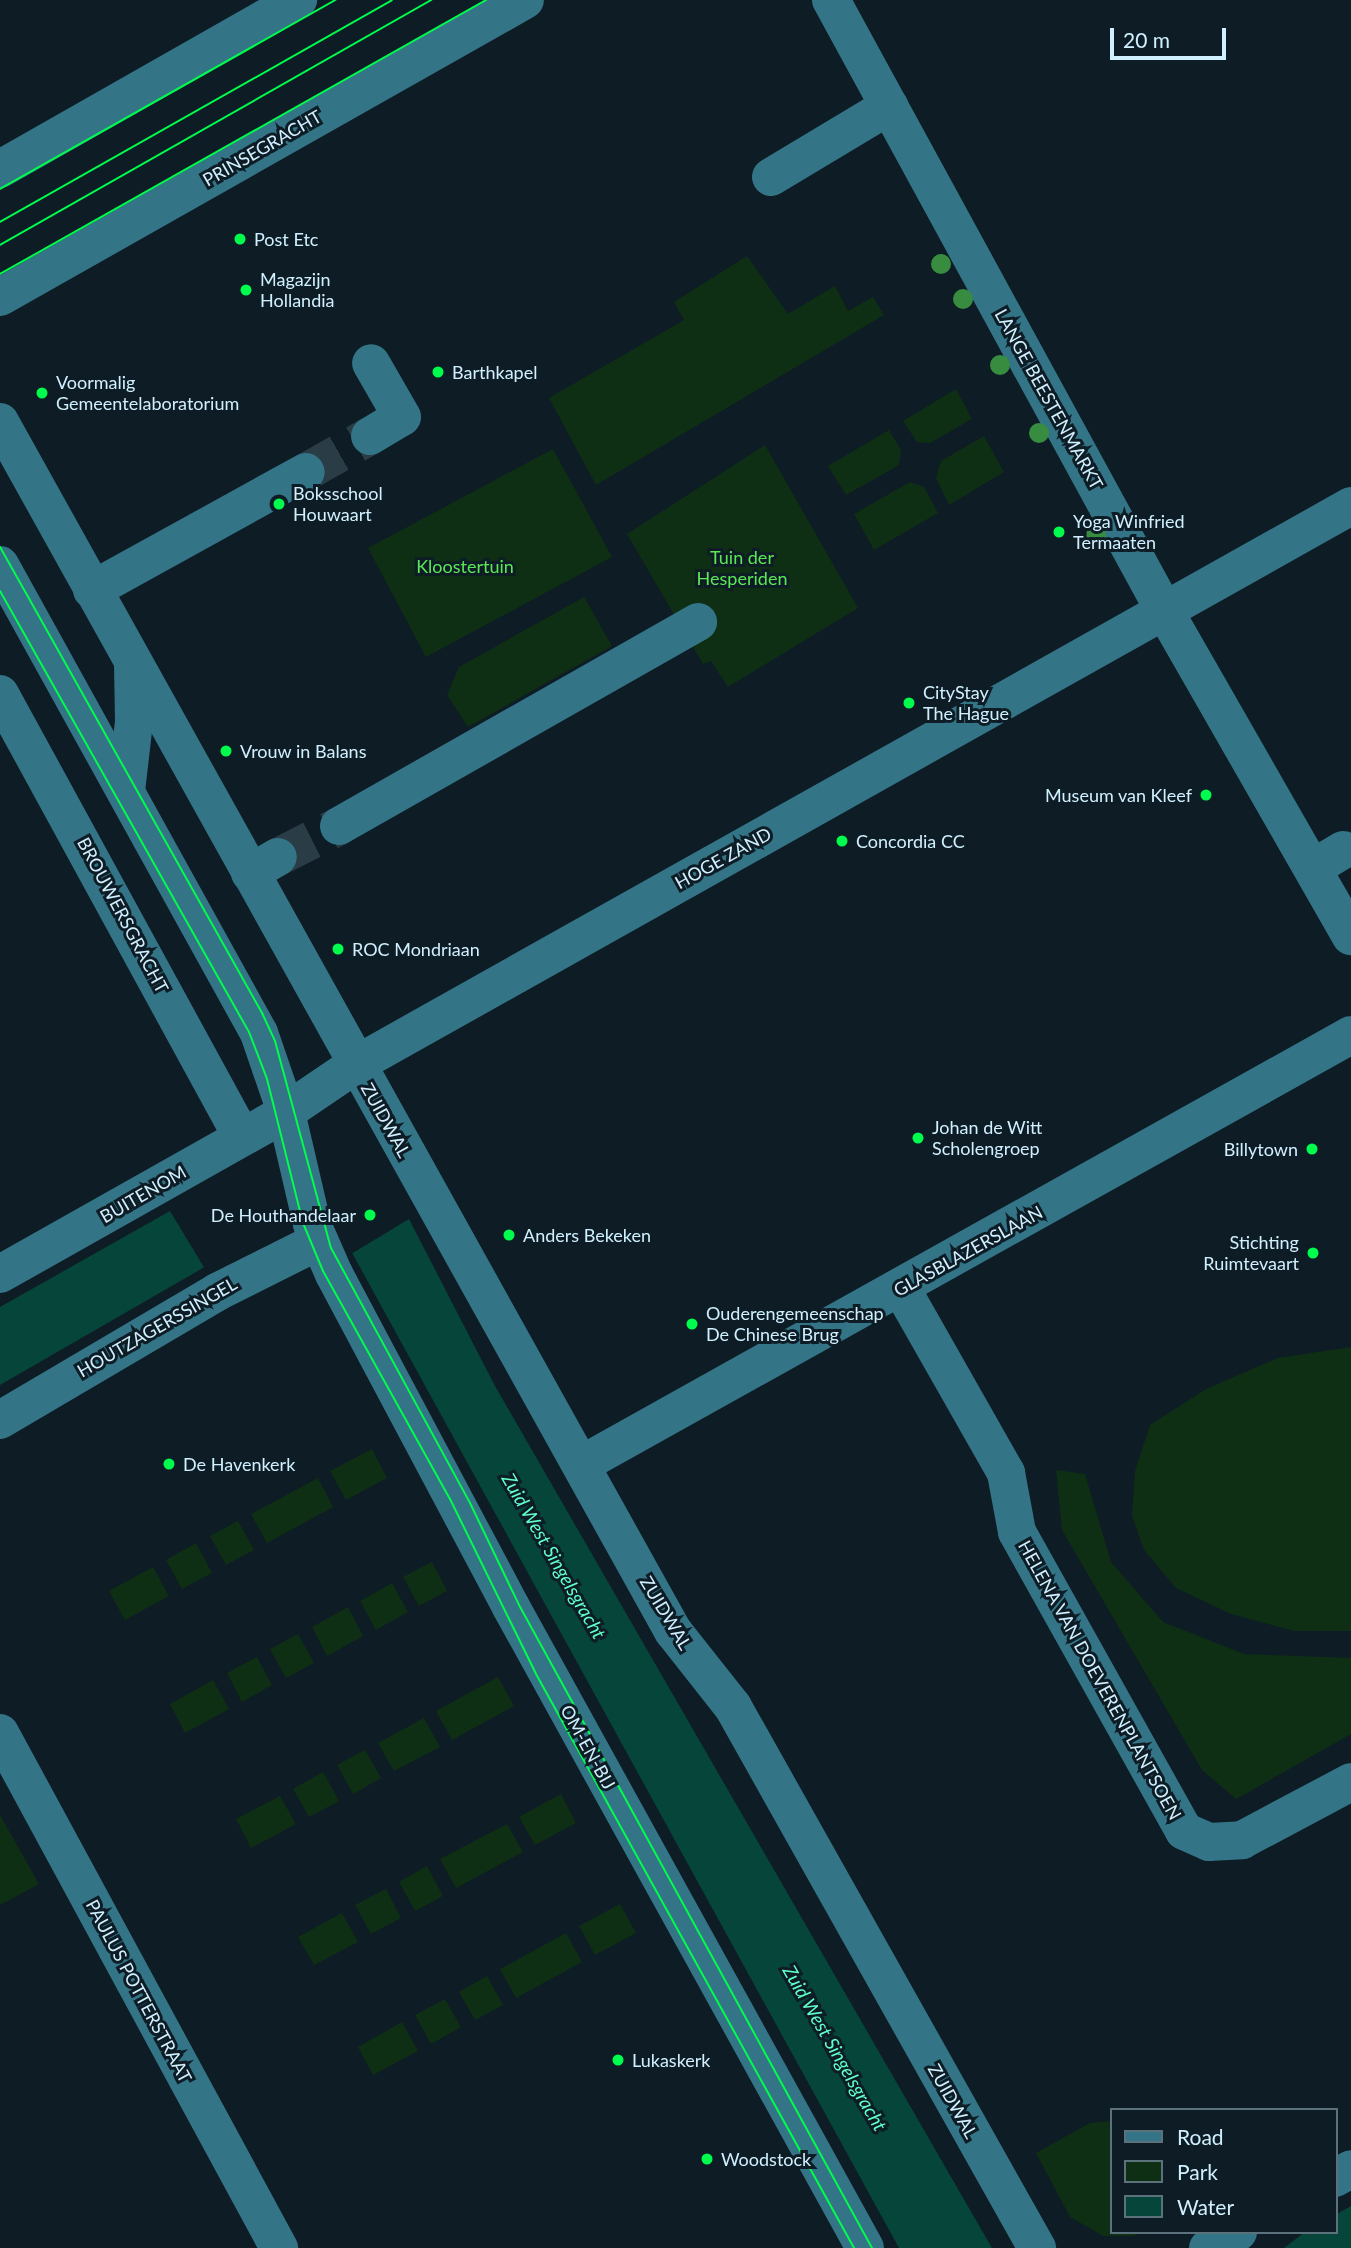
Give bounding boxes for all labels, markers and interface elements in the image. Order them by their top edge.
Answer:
scale bar [1113,14,1228,58]
text: 20 m [1123,27,1170,52]
street label: PRINSEGRACHT [199,105,325,191]
place label: Post Etc [254,228,318,250]
marker: Post Etc [232,231,248,247]
place label: Magazijn Hollandia [260,269,335,312]
marker: Magazijn Hollandia [238,282,254,298]
street label: LANGE BEESTENMARKT [990,305,1108,493]
place label: Barthkapel [452,361,537,383]
marker: Barthkapel [430,364,446,380]
place label: Voormalig Gemeentelaboratorium [56,372,239,414]
marker: Voormalig Gemeentelaboratorium [34,385,50,401]
place label: Boksschool Houwaart [293,483,383,526]
marker: Boksschool Houwaart [271,496,287,512]
place label: Yoga Winfried Termaaten [1073,511,1185,554]
marker: Yoga Winfried Termaaten [1051,524,1067,540]
park label: Tuin der Hesperiden [697,547,787,590]
park label: Kloostertuin [416,555,514,577]
place label: CityStay The Hague [923,682,1009,724]
marker: CityStay The Hague [901,695,917,711]
place label: Vrouw in Balans [240,740,367,762]
marker: Vrouw in Balans [218,743,234,759]
place label: Museum van Kleef [1045,784,1192,806]
marker: Museum van Kleef [1198,787,1214,803]
street label: HOGE ZAND [671,823,775,893]
place label: Concordia CC [856,830,965,852]
street label: BROUWERSGRACHT [73,833,173,997]
marker: Concordia CC [834,833,850,849]
place label: ROC Mondriaan [352,938,480,960]
marker: ROC Mondriaan [330,941,346,957]
street label: ZUIDWAL [357,1079,415,1161]
place label: Johan de Witt Scholengroep [932,1117,1043,1160]
marker: Johan de Witt Scholengroep [910,1130,926,1146]
place label: Billytown [1224,1138,1298,1160]
marker: Billytown [1304,1141,1320,1157]
street label: BUITENOM [96,1161,190,1227]
street label: GLASBLAZERSLAAN [890,1201,1046,1301]
place label: De Houthandelaar [211,1204,356,1226]
marker: De Houthandelaar [362,1207,378,1223]
place label: Anders Bekeken [523,1224,651,1246]
marker: Anders Bekeken [501,1227,517,1243]
place label: Stichting Ruimtevaart [1203,1232,1299,1274]
marker: Stichting Ruimtevaart [1305,1245,1321,1261]
street label: HOUTZAGERSSINGEL [73,1272,241,1382]
place label: Ouderengemeenschap De Chinese Brug [706,1303,884,1346]
marker: Ouderengemeenschap De Chinese Brug [684,1316,700,1332]
place label: De Havenkerk [183,1453,295,1475]
marker: De Havenkerk [161,1456,177,1472]
water label: Zuid West Singelsgracht [497,1469,611,1643]
street label: HELENA VAN DOEVERENPLANTSOEN [1014,1536,1186,1824]
street label: ZUIDWAL [636,1572,696,1654]
street label: OM-EN-BIJ [556,1701,620,1793]
street label: PAULUS POTTERSTRAAT [81,1896,197,2086]
water label: Zuid West Singelsgracht [778,1961,892,2135]
place label: Lukaskerk [632,2049,710,2071]
marker: Lukaskerk [610,2052,626,2068]
street label: ZUIDWAL [924,2060,982,2142]
legend [1110,2108,1337,2234]
text: Road [1177,2124,1224,2149]
place label: Woodstock [721,2148,811,2170]
marker: Woodstock [699,2151,715,2167]
text: Park [1177,2159,1218,2184]
text: Water [1177,2194,1234,2219]

